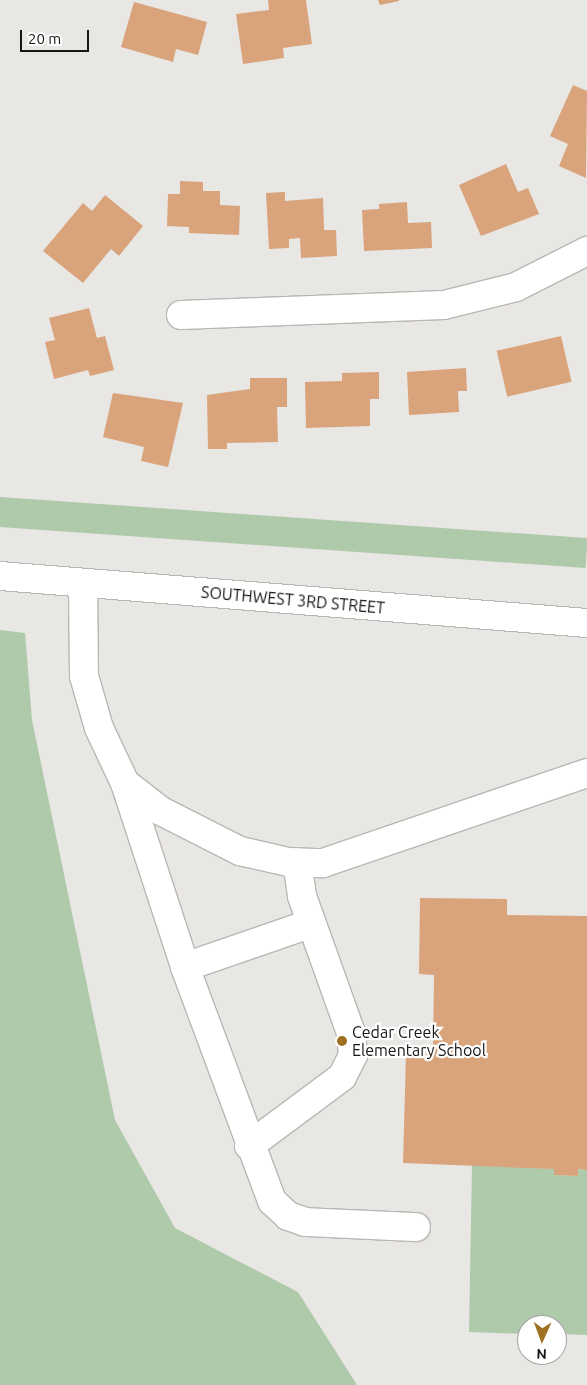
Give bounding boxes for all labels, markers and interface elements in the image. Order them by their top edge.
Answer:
scale bar [22,20,91,52]
text: 20 m [28,30,61,47]
street label: SOUTHWEST 3RD STREET [200,582,386,618]
place label: Cedar Creek Elementary School [352,1022,486,1060]
marker: Cedar Creek Elementary School [336,1035,348,1047]
north arrow [517,1315,567,1365]
text: N [536,1346,547,1362]

